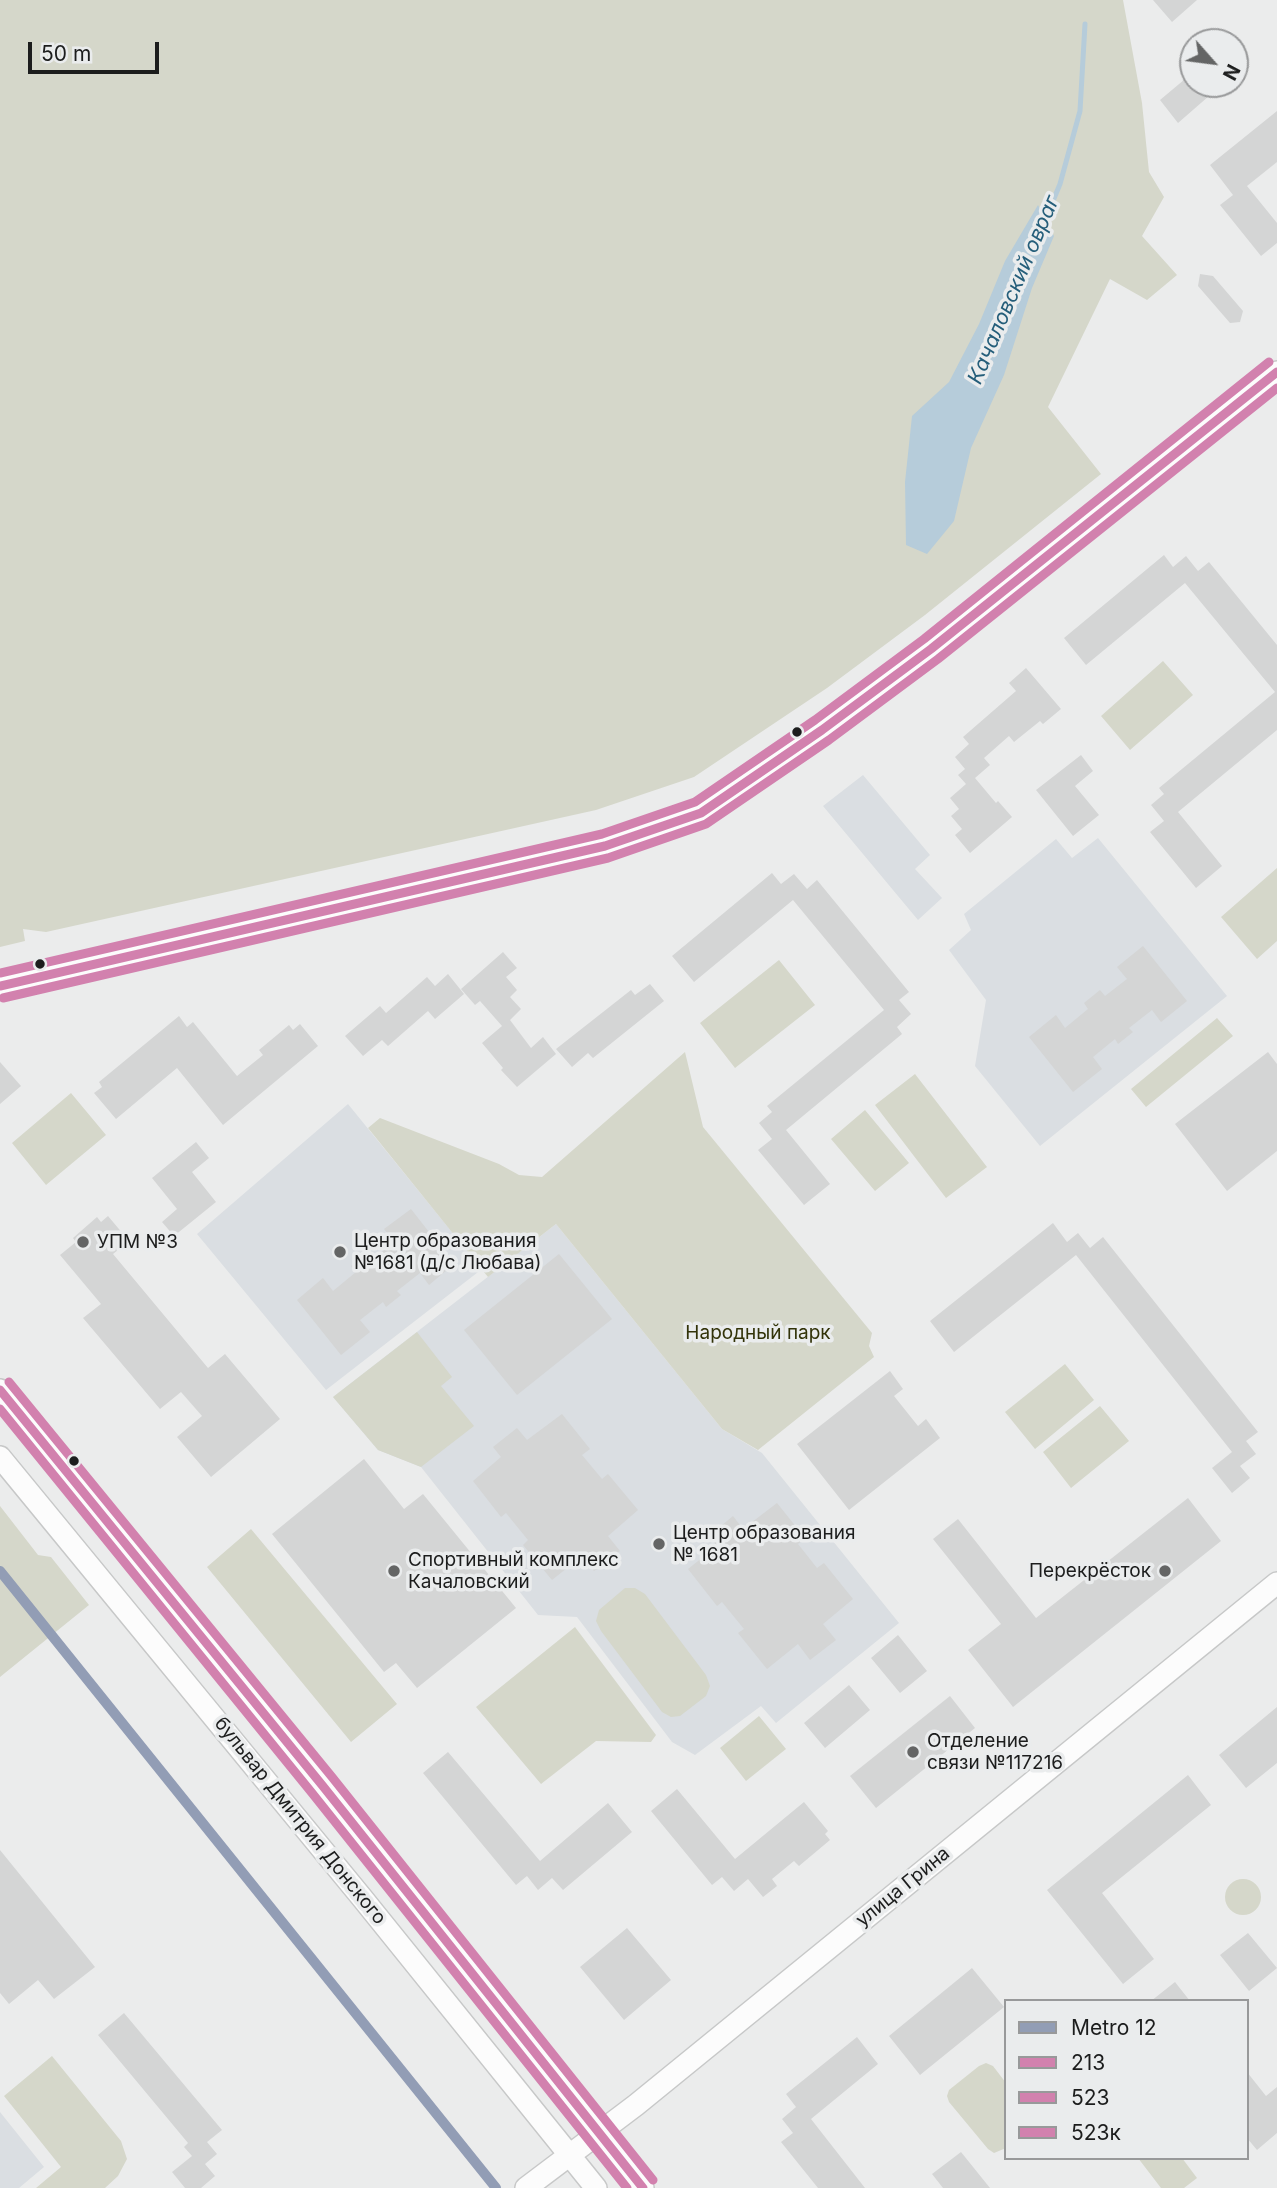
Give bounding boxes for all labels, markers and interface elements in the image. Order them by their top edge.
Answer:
scale bar [32,28,163,72]
north arrow [1179,28,1249,98]
text: 50 m [41,41,91,66]
text: N [1218,60,1245,84]
water label: Качаловский овраг [963,192,1065,388]
unlabelled marker [790,725,804,739]
unlabelled marker [33,957,47,971]
place label: Центр образования №1681 (д/с Любава) [354,1230,541,1274]
place label: УПМ №3 [97,1231,178,1253]
marker: УПМ №3 [75,1234,91,1250]
marker: Центр образования №1681 (д/с Любава) [332,1244,348,1260]
park label: Народный парк [685,1322,831,1344]
unlabelled marker [67,1454,81,1468]
place label: Центр образования № 1681 [673,1522,855,1566]
marker: Центр образования № 1681 [651,1536,667,1552]
place label: Спортивный комплекс Качаловский [408,1549,619,1593]
place label: Перекрёсток [1029,1560,1151,1582]
marker: Спортивный комплекс Качаловский [386,1563,402,1579]
marker: Перекрёсток [1157,1563,1173,1579]
street label: бульвар Дмитрия Донского [209,1713,391,1929]
place label: Отделение связи №117216 [927,1730,1063,1774]
marker: Отделение связи №117216 [905,1744,921,1760]
street label: улица Грина [852,1842,954,1932]
legend [1004,1999,1249,2160]
text: Metro 12 [1071,2015,1157,2040]
text: 213 [1071,2050,1105,2075]
text: 523 [1071,2085,1110,2110]
text: 523к [1071,2120,1121,2145]

